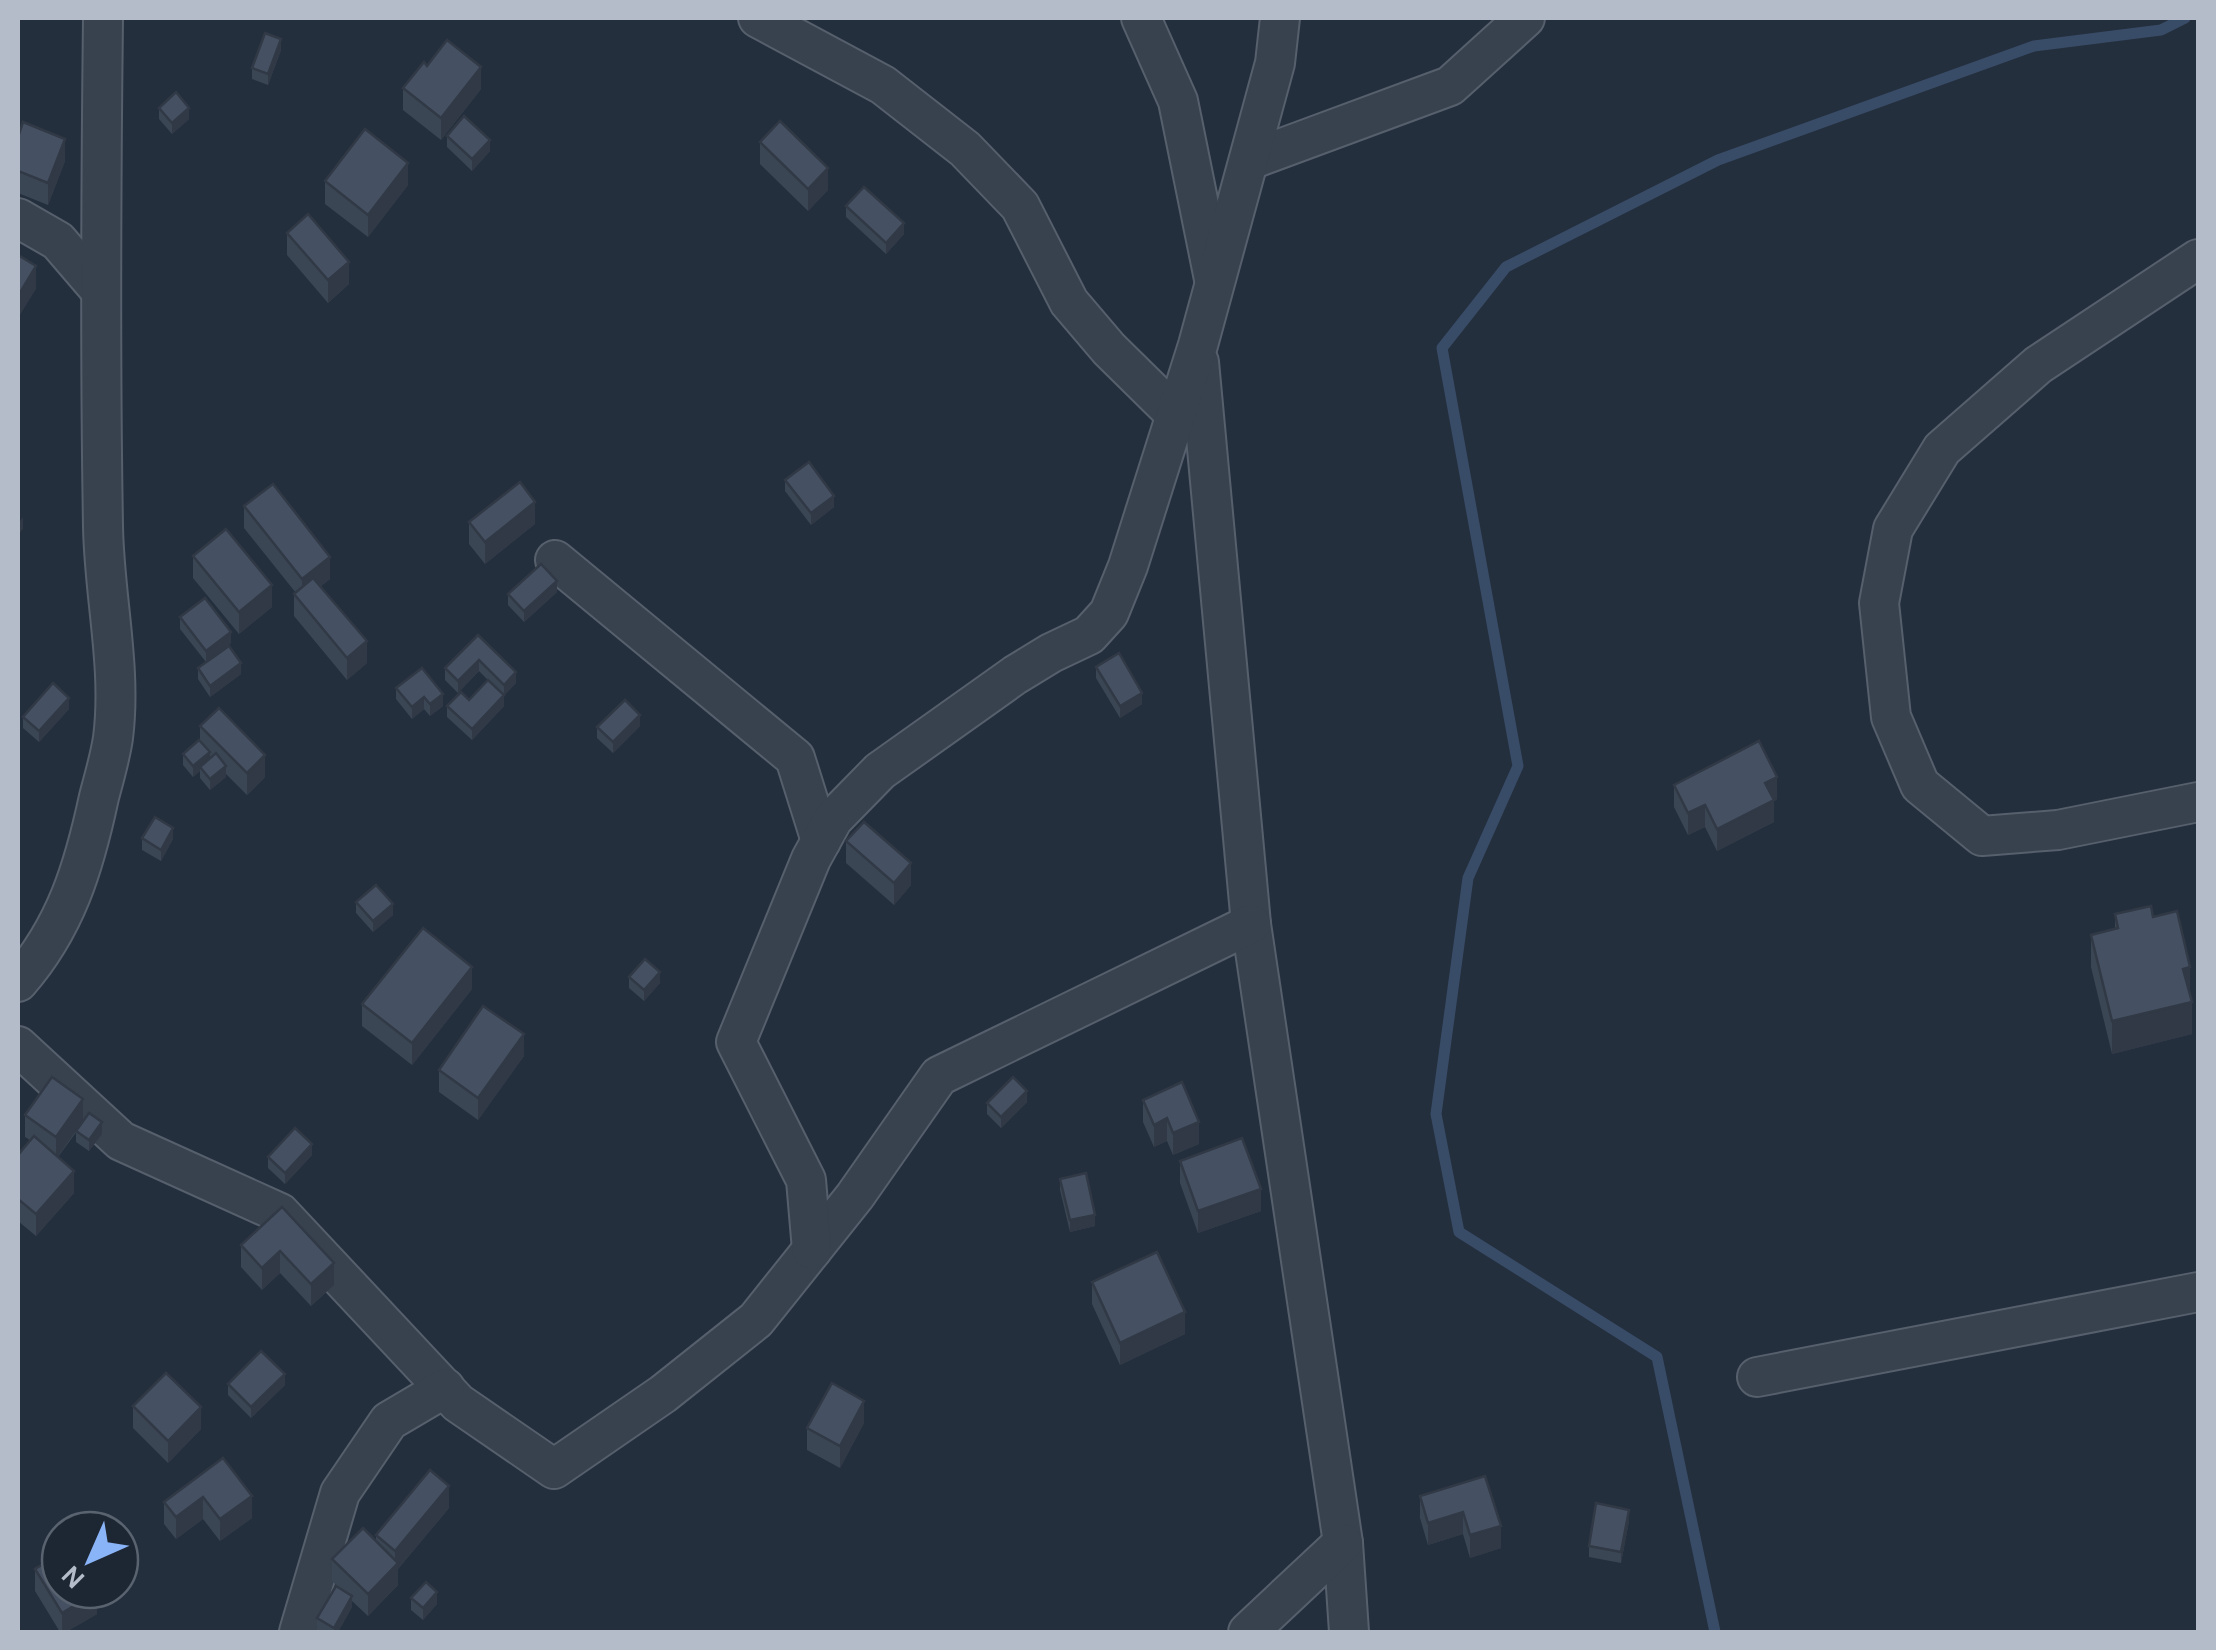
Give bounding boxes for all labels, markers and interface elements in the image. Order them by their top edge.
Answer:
north arrow [40,1510,140,1610]
text: N [54,1559,91,1596]

